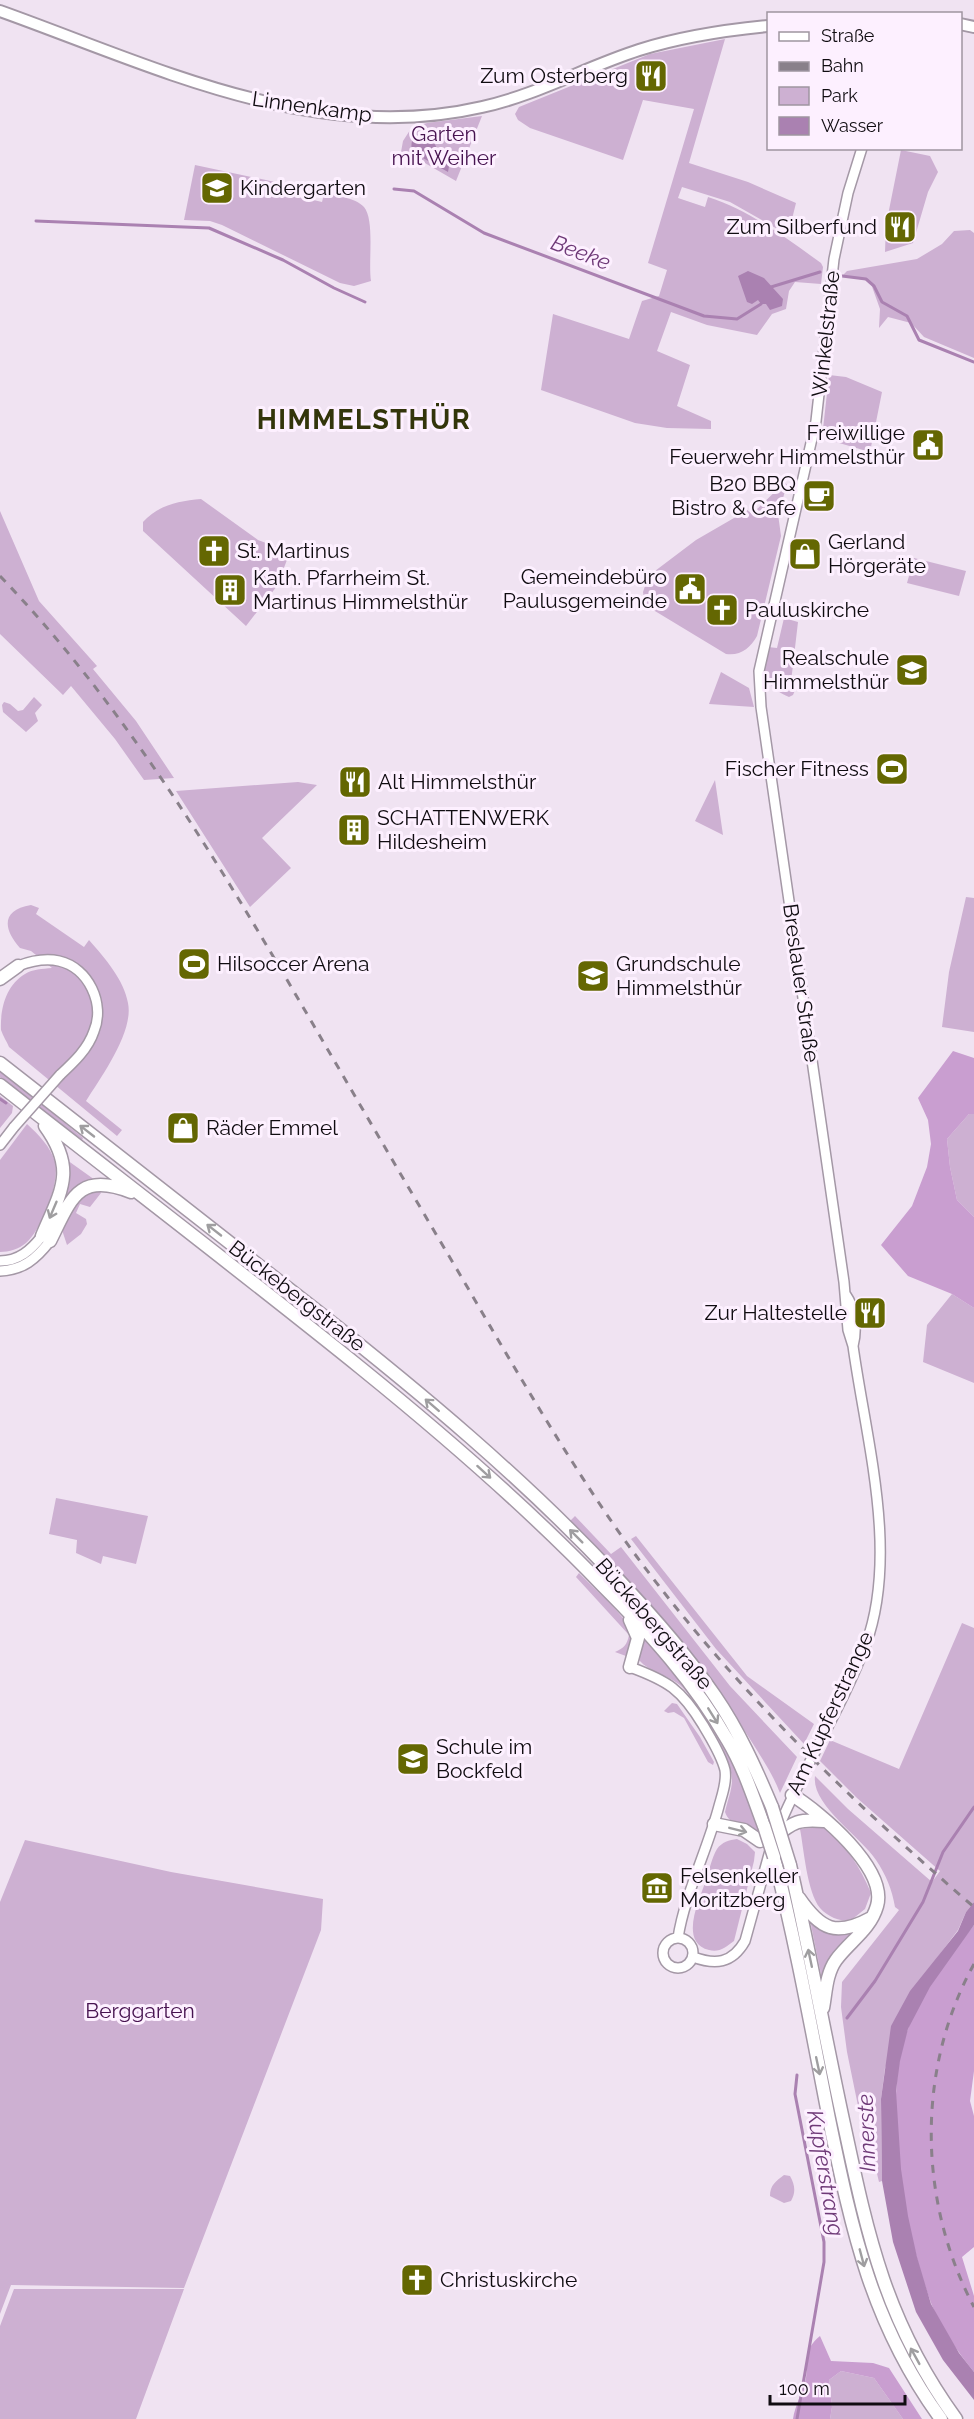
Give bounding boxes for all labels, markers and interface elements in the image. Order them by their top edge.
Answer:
legend [767,12,962,150]
text: Straße [821,25,875,46]
text: Bahn [821,55,864,76]
restaurant icon: Zum Osterberg [633,58,669,94]
place label: Zum Osterberg [480,63,628,88]
text: Park [821,85,858,106]
street label: Linnenkamp [251,86,374,127]
text: Wasser [821,115,884,136]
park label: Garten mit Weiher [392,121,497,170]
school or university icon: Kindergarten [199,170,235,206]
place label: Kindergarten [240,175,366,200]
restaurant icon: Zum Silberfund [882,209,918,245]
place label: Zum Silberfund [727,214,877,239]
water label: Beeke [548,229,614,275]
street label: Winkelstraße [806,269,845,399]
district label: HIMMELSTHÜR [257,403,471,435]
place label: Freiwillige Feuerwehr Himmelsthür [669,420,906,469]
public building icon: Freiwillige Feuerwehr Himmelsthür [910,427,946,463]
place label: B20 BBQ Bistro & Cafe [671,471,796,520]
cafe icon: B20 BBQ Bistro & Cafe [801,478,837,514]
place label: Gerland Hörgeräte [828,529,926,578]
church icon: St. Martinus [196,533,232,569]
shop icon: Gerland Hörgeräte [787,536,823,572]
place label: St. Martinus [237,538,350,563]
place label: Gemeindebüro Paulusgemeinde [503,564,667,613]
place label: Kath. Pfarrheim St. Martinus Himmelsthür [253,565,469,614]
public building icon: Gemeindebüro Paulusgemeinde [672,571,708,607]
building icon: Kath. Pfarrheim St. Martinus Himmelsthür [212,572,248,608]
church icon: Pauluskirche [704,592,740,628]
place label: Pauluskirche [745,597,869,622]
place label: Realschule Himmelsthür [763,645,890,694]
school or university icon: Realschule Himmelsthür [894,652,930,688]
sports icon: Fischer Fitness [874,751,910,787]
place label: Fischer Fitness [725,756,869,781]
restaurant icon: Alt Himmelsthür [337,764,373,800]
place label: Alt Himmelsthür [378,769,537,794]
place label: SCHATTENWERK Hildesheim [377,805,550,854]
building icon: SCHATTENWERK Hildesheim [336,812,372,848]
street label: Breslauer Straße [778,902,825,1064]
sports icon: Hilsoccer Arena [176,946,212,982]
place label: Hilsoccer Arena [217,951,369,976]
place label: Grundschule Himmelsthür [616,951,743,1000]
school or university icon: Grundschule Himmelsthür [575,958,611,994]
shop icon: Räder Emmel [165,1110,201,1146]
place label: Räder Emmel [206,1115,338,1140]
one-way arrow [79,1124,95,1137]
one-way arrow [47,1200,58,1219]
one-way arrow [207,1224,223,1237]
street label: Bückebergstraße [224,1235,370,1357]
restaurant icon: Zur Haltestelle [852,1295,888,1331]
place label: Zur Haltestelle [705,1300,847,1325]
one-way arrow [425,1398,440,1412]
one-way arrow [476,1465,491,1479]
one-way arrow [569,1528,583,1543]
street label: Bückebergstraße [590,1553,718,1695]
street label: Am Kupferstrange [781,1627,878,1798]
one-way arrow [707,1707,719,1724]
place label: Schule im Bockfeld [436,1734,532,1783]
school or university icon: Schule im Bockfeld [395,1741,431,1777]
one-way arrow [728,1824,747,1836]
place label: Felsenkeller Moritzberg [680,1863,799,1912]
museum icon: Felsenkeller Moritzberg [639,1870,675,1906]
one-way arrow [804,1949,815,1968]
park label: Berggarten [85,1998,195,2023]
one-way arrow [813,2056,824,2075]
water label: Innerste [852,2093,880,2173]
water label: Kupferstrang [802,2108,850,2238]
one-way arrow [856,2249,868,2268]
church icon: Christuskirche [399,2262,435,2298]
place label: Christuskirche [440,2267,577,2292]
one-way arrow [909,2347,920,2365]
scale bar [770,2368,905,2406]
text: 100 m [779,2378,830,2399]

